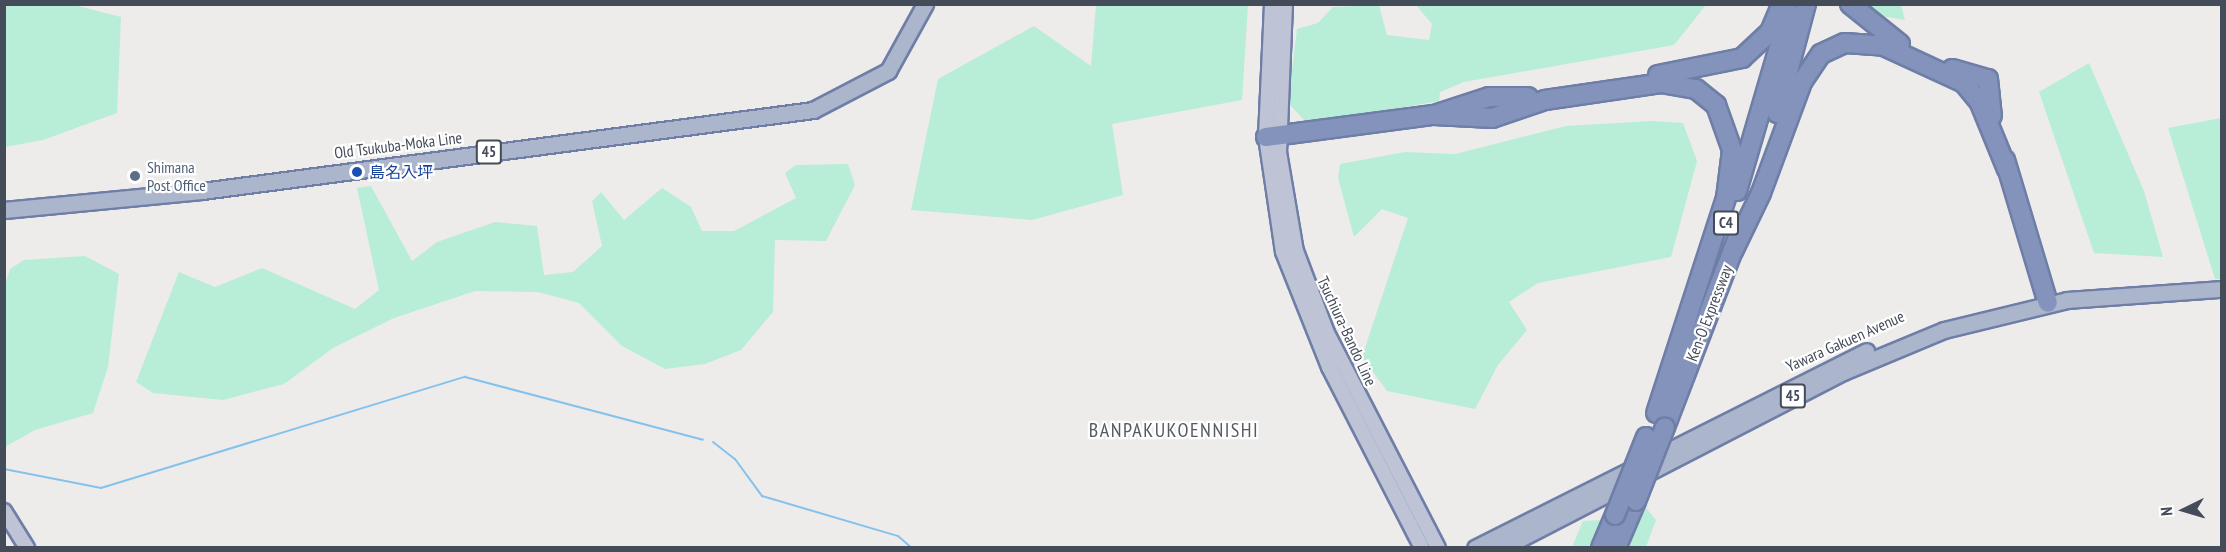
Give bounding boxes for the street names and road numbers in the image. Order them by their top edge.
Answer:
street label: Old Tsukuba-Moka Line [333,128,463,162]
road number: 45 [476,140,502,164]
road number: C4 [1712,211,1740,235]
street label: Ken-O Expressway [1682,262,1736,364]
street label: Tsuchiura-Bando Line [1313,273,1381,389]
street label: Yawara Gakuen Avenue [1783,306,1907,376]
road number: 45 [1780,384,1806,408]

